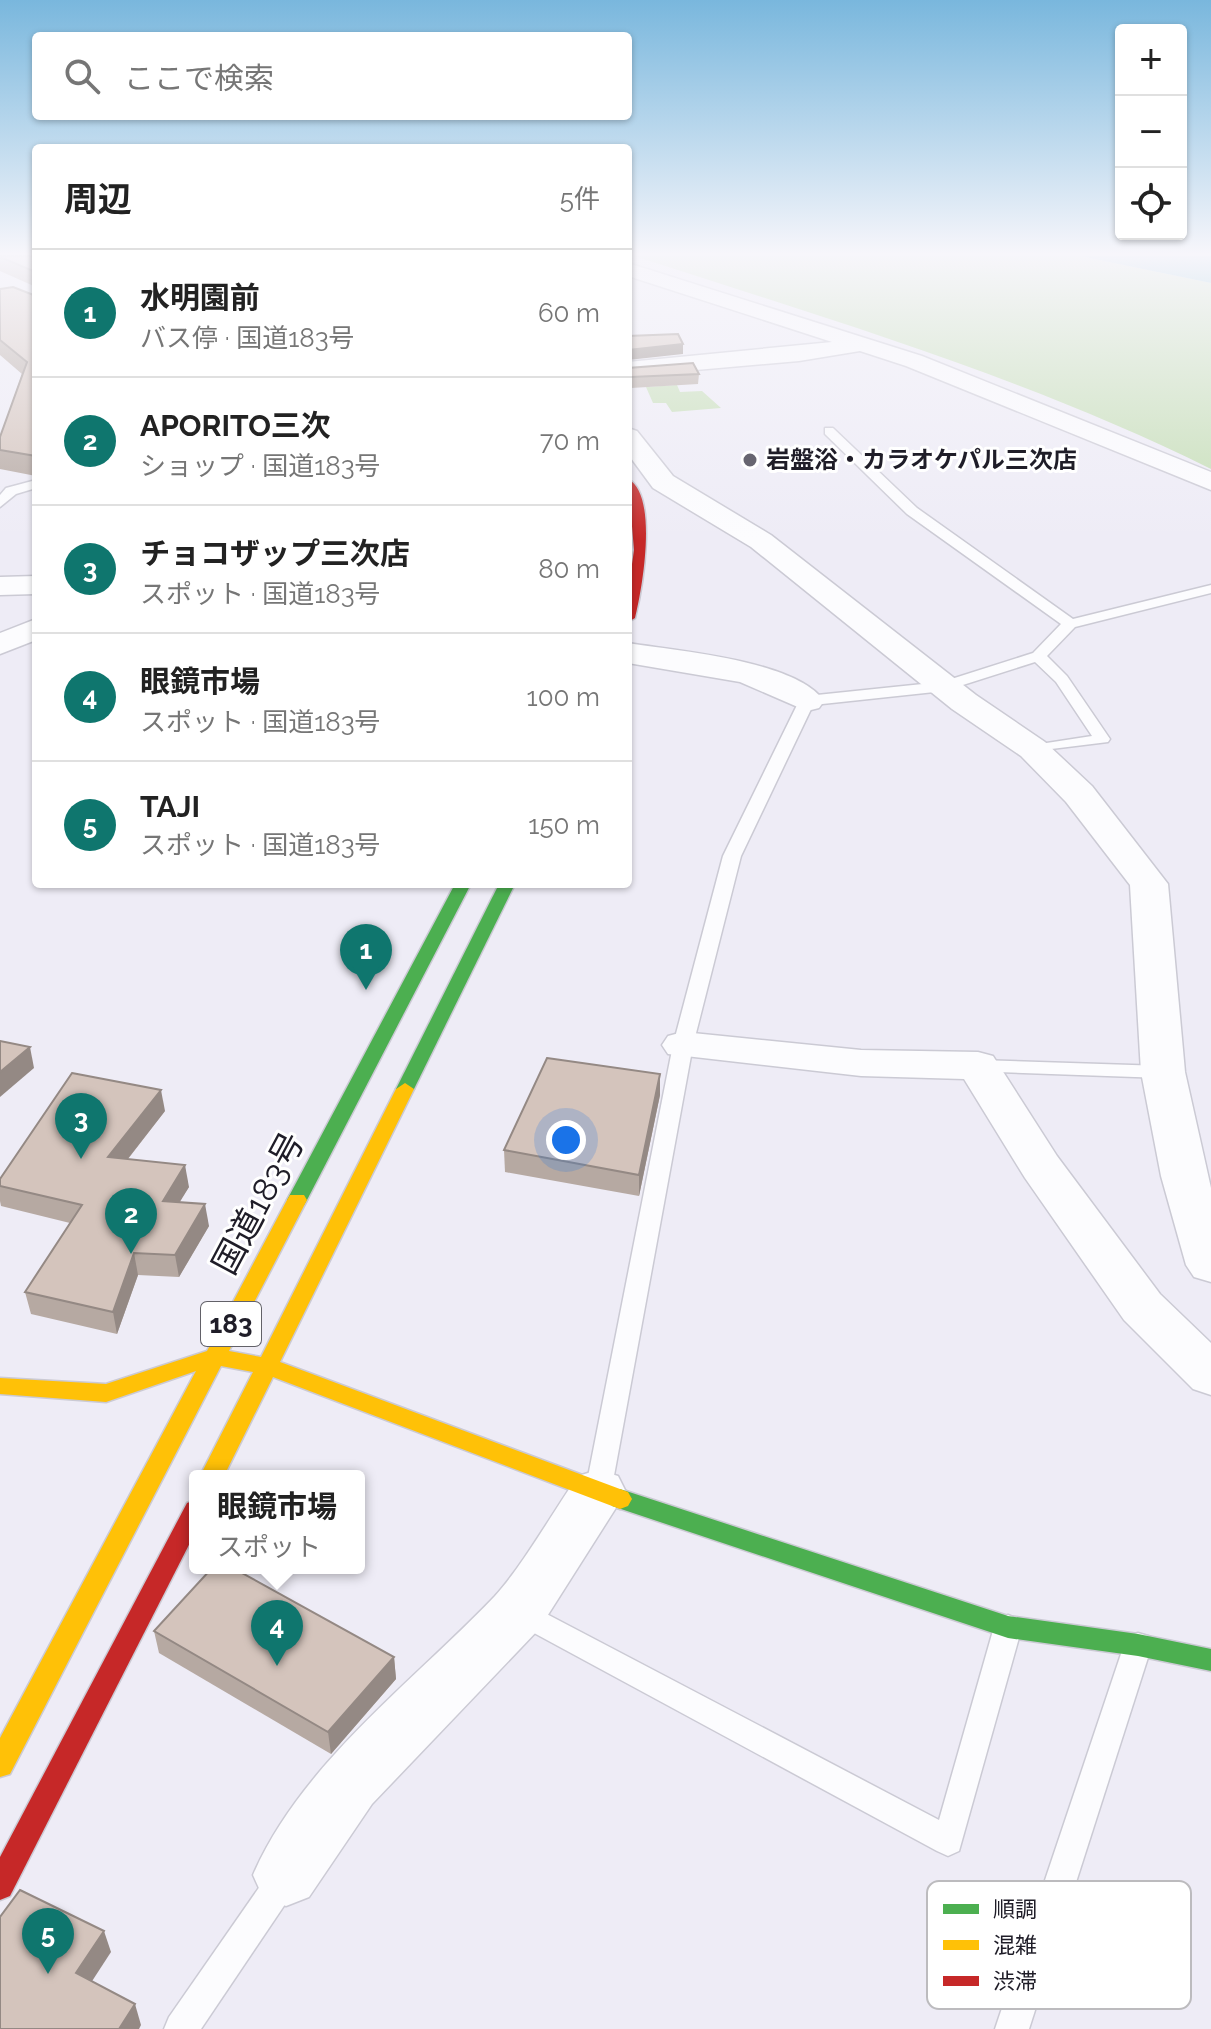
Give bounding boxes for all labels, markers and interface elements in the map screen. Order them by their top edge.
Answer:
map controls [1115,24,1187,240]
button: + [1115,24,1187,96]
search box [32,32,632,120]
icon: search [60,54,104,98]
text: ここで検索 [124,61,274,96]
button: − [1115,96,1187,168]
button: locate [1115,168,1187,240]
text: 周辺 [64,179,132,219]
text: 5件 [560,184,600,214]
text: 水明園前 [140,280,260,315]
text: 1 [84,298,96,328]
text: 60 m [538,298,600,328]
text: バス停 · 国道183号 [140,323,355,353]
text: APORITO三次 [140,408,331,443]
text: 2 [83,426,97,456]
text: 70 m [540,426,600,456]
place label: 岩盤浴・カラオケパル三次店 [766,445,1077,474]
text: ショップ · 国道183号 [140,451,381,481]
marker: 岩盤浴・カラオケパル三次店 [741,451,759,469]
text: チョコザップ三次店 [140,536,410,571]
text: 3 [83,554,97,584]
text: 80 m [538,554,600,584]
text: スポット · 国道183号 [140,579,381,609]
text: 眼鏡市場 [140,664,260,699]
text: 4 [83,682,97,712]
text: 100 m [527,682,600,712]
text: スポット · 国道183号 [140,707,381,737]
text: TAJI [140,789,200,824]
text: 5 [83,810,97,840]
text: 150 m [528,810,600,840]
text: スポット · 国道183号 [140,830,381,860]
pin: 1 [340,924,392,990]
pin: 3 [55,1093,107,1159]
your location [546,1120,586,1160]
street label: 国道183号 [204,1125,312,1281]
pin: 2 [105,1188,157,1254]
road number: 183 [201,1302,261,1346]
popup [189,1470,365,1574]
text: 眼鏡市場 [217,1489,337,1524]
text: スポット [217,1532,321,1562]
pin: 4 [251,1600,303,1666]
legend [927,1881,1191,2009]
text: 順調 [993,1896,1037,1922]
pin: 5 [22,1908,74,1974]
text: 混雑 [993,1932,1037,1958]
text: 渋滞 [993,1968,1037,1994]

